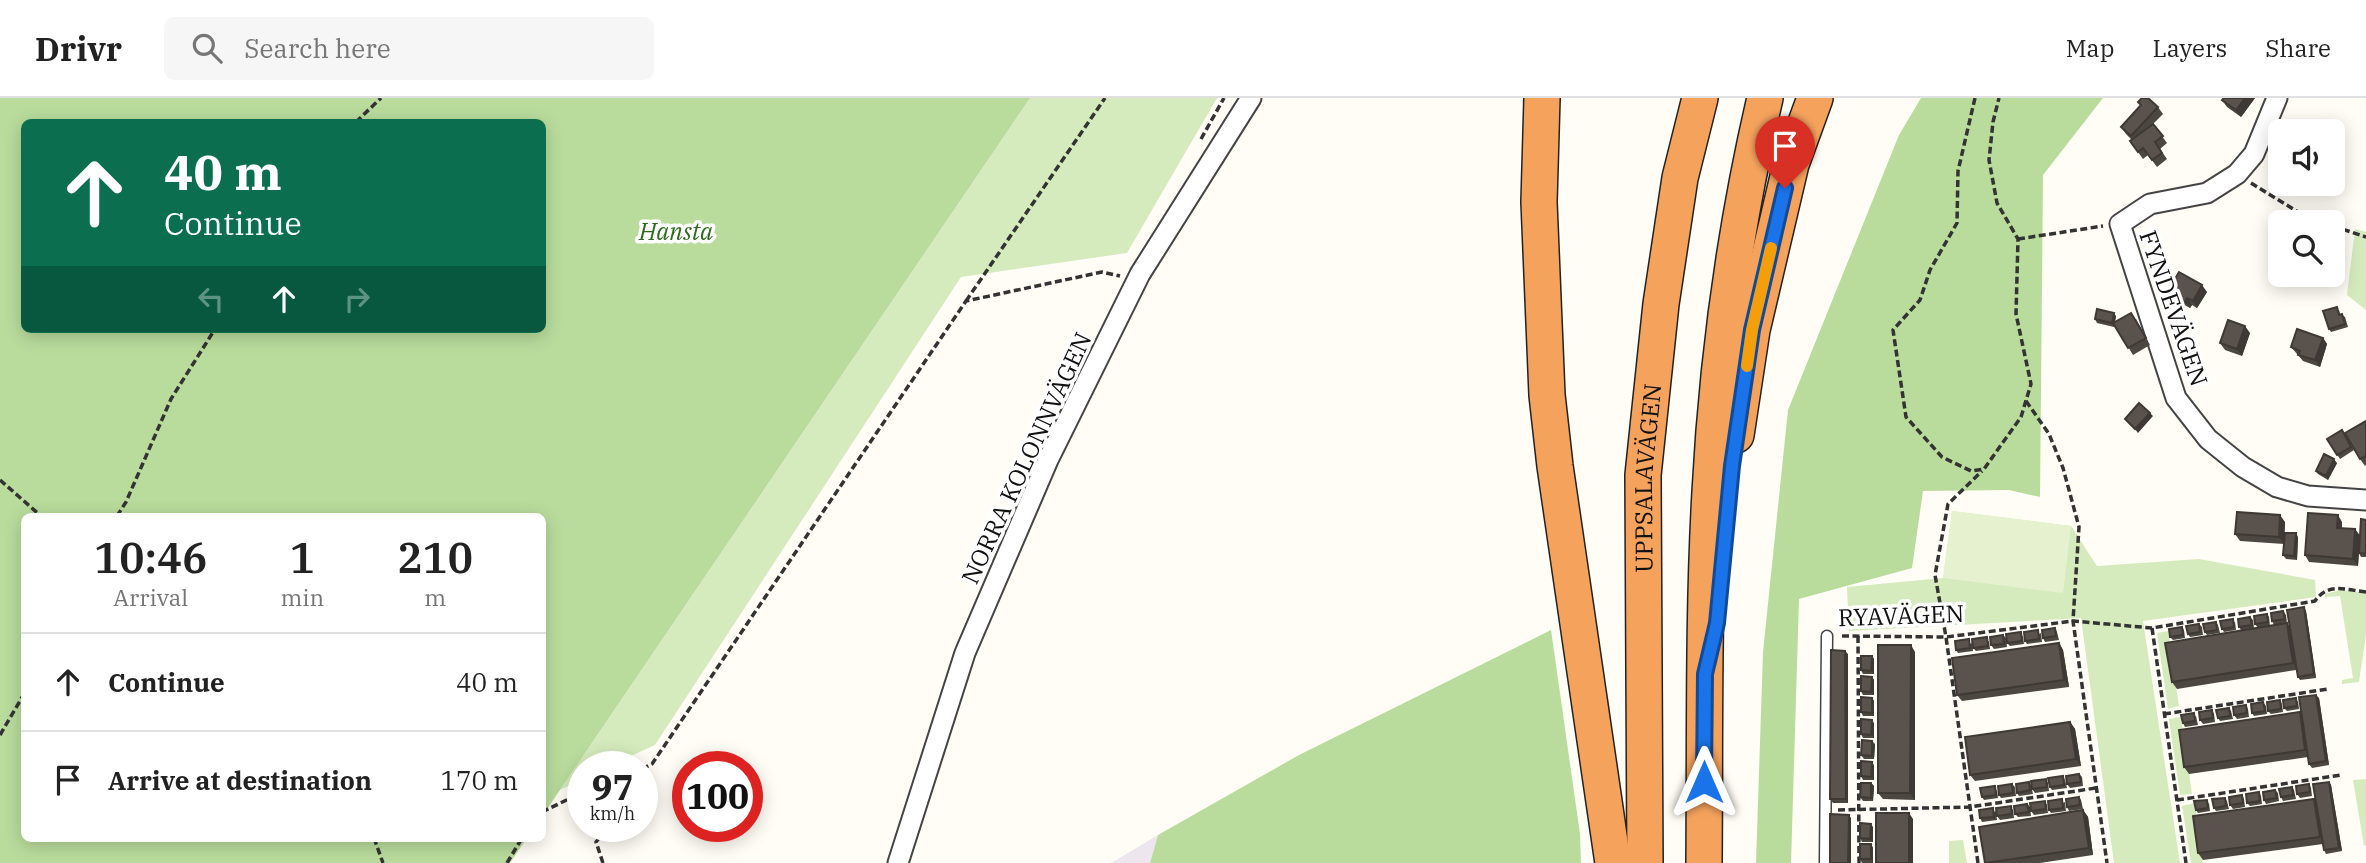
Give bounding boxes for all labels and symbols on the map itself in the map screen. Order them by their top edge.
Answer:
pin [1755,116,1815,188]
park label: Hansta [638,215,713,247]
street label: FYNDEVÄGEN [2132,226,2216,390]
street label: NORRA KOLONNVÄGEN [954,327,1098,589]
street label: UPPSALAVÄGEN [1627,382,1669,573]
street label: RYAVÄGEN [1837,597,1965,633]
position arrow [1667,745,1741,819]
speed limit sign: 100 [672,751,763,842]

